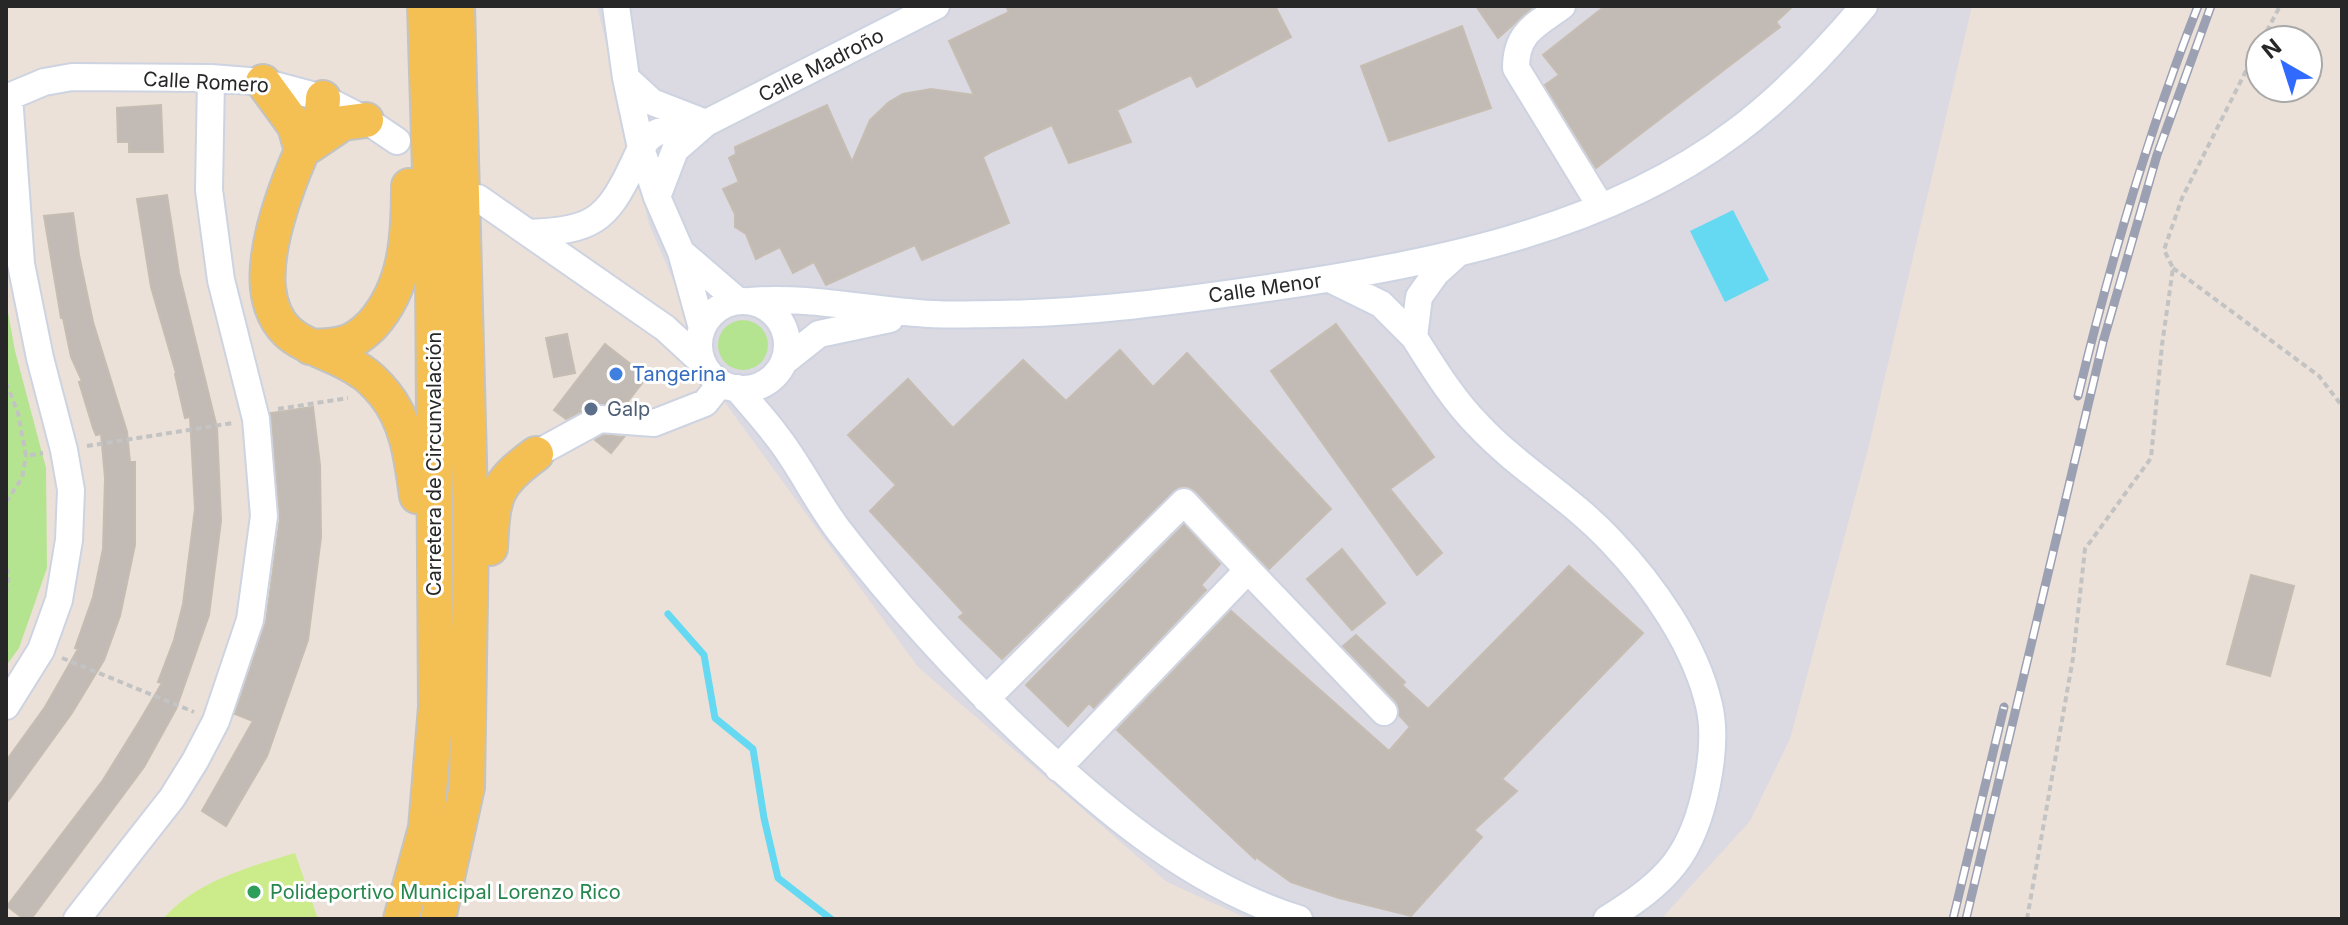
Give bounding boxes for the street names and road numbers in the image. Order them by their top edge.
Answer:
street label: Calle Madroño [754,23,888,107]
street label: Calle Romero [143,67,269,97]
street label: Calle Menor [1207,268,1324,308]
street label: Carretera de Circunvalación [422,332,446,596]

